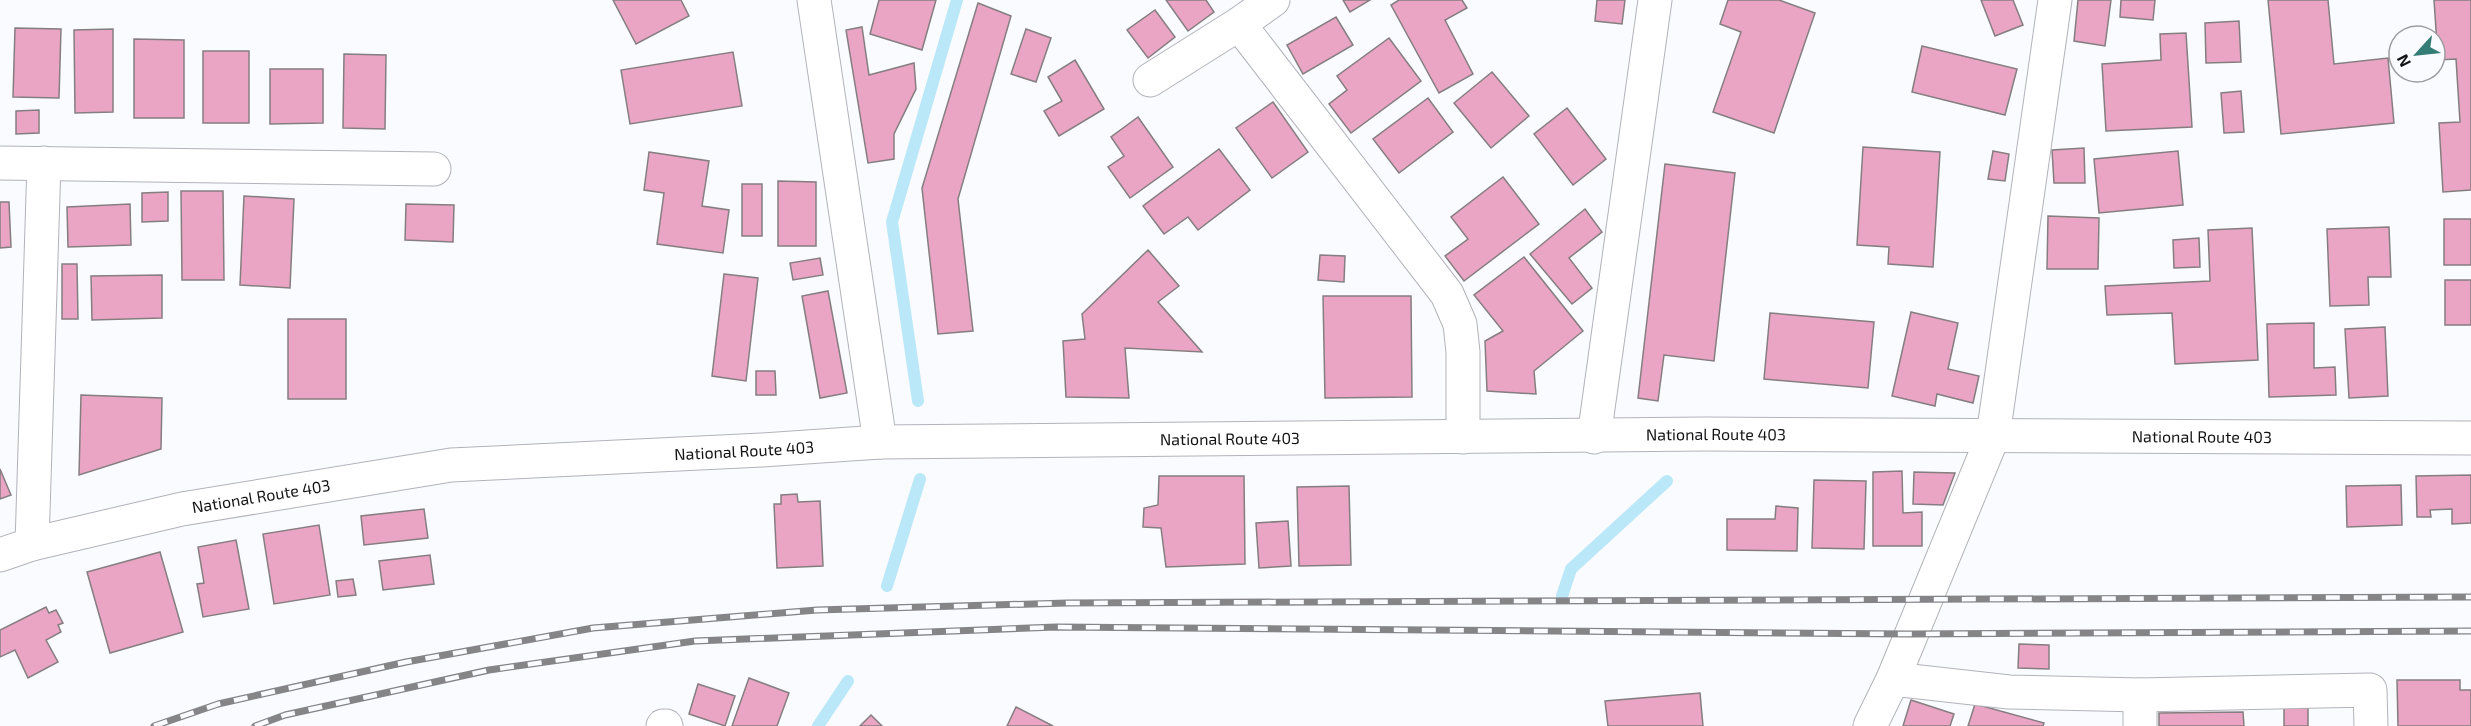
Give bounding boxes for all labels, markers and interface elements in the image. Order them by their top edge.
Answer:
north arrow [2387,24,2447,84]
text: N [2392,52,2414,71]
street label: National Route 403 [1646,424,1786,444]
street label: National Route 403 [2132,426,2272,446]
street label: National Route 403 [1160,428,1300,448]
street label: National Route 403 [674,436,815,463]
street label: National Route 403 [190,475,332,516]

